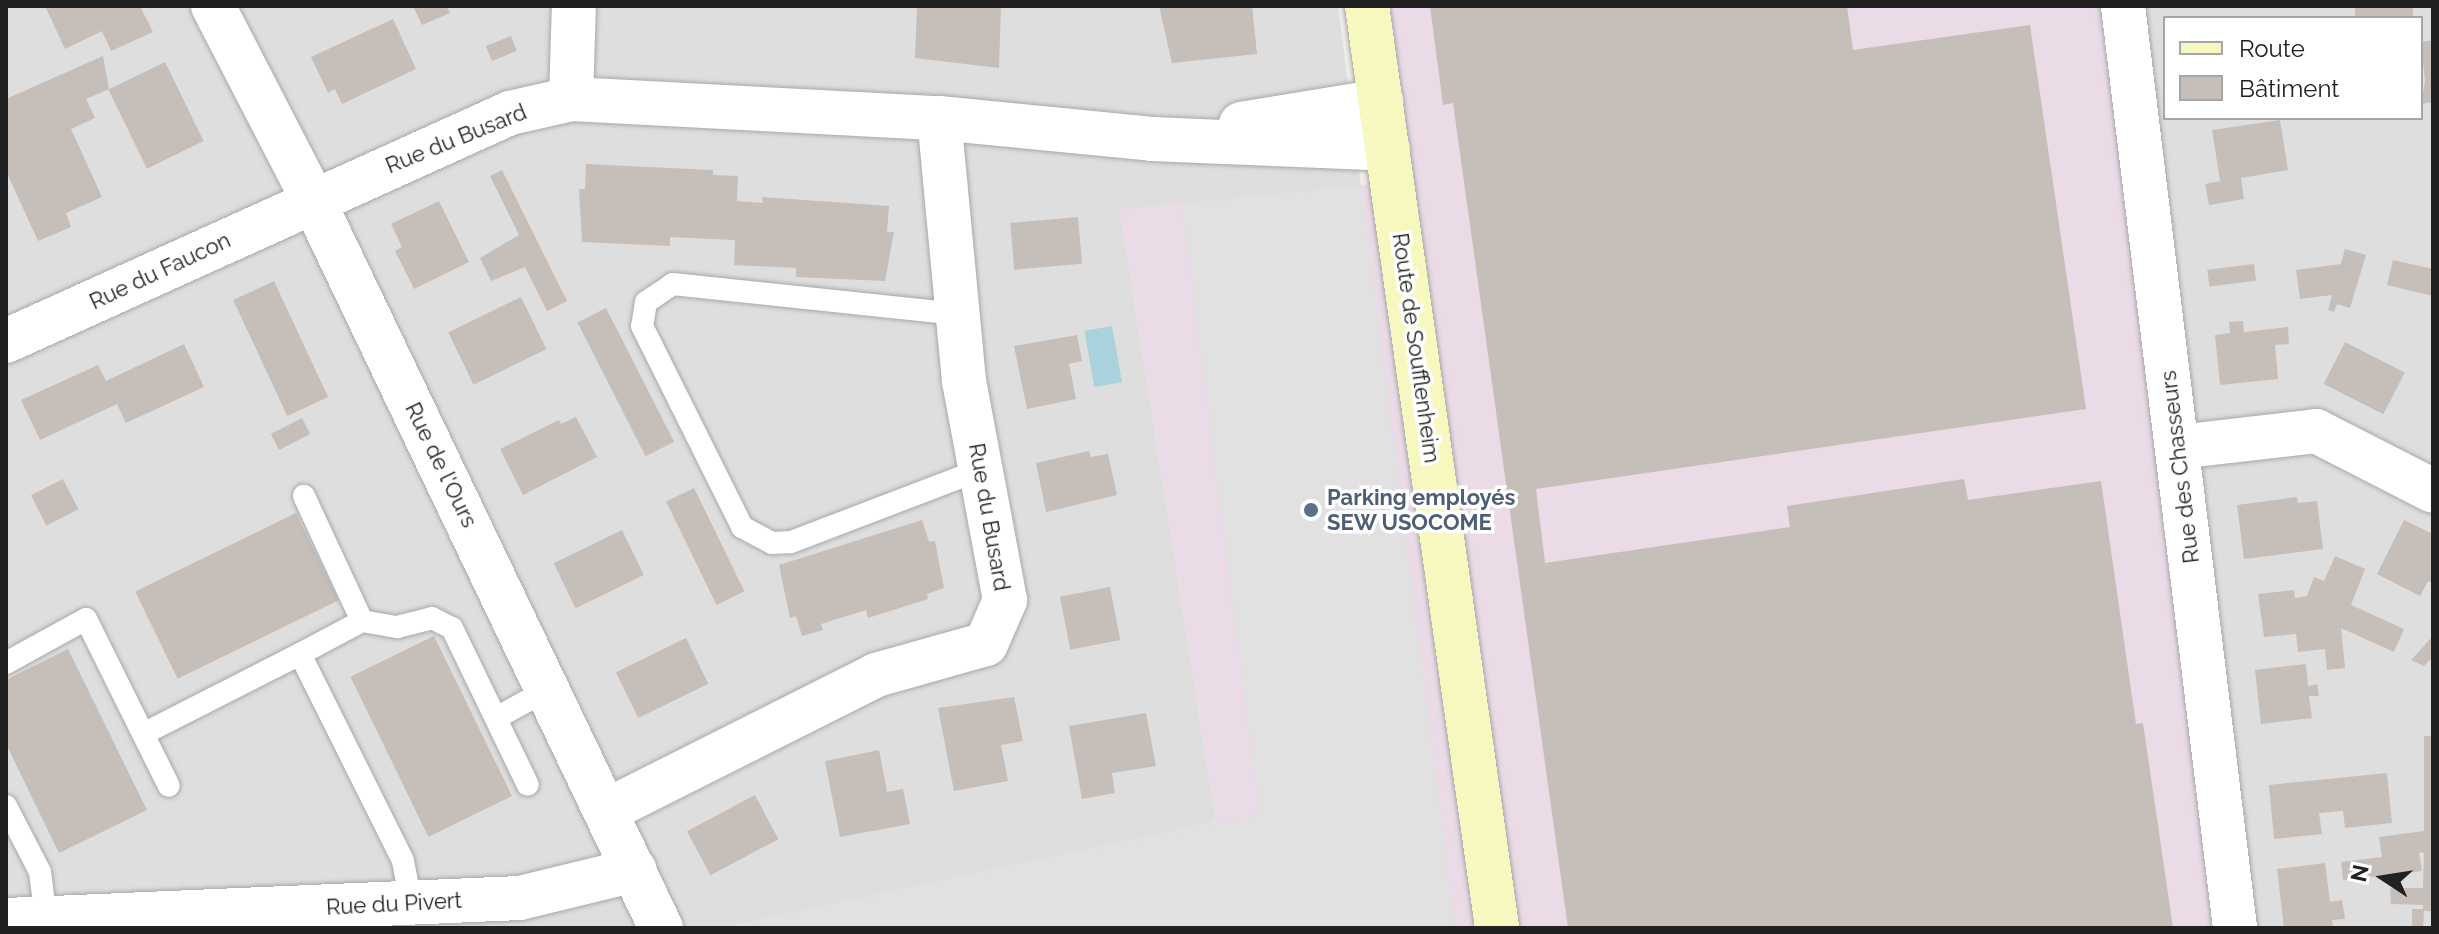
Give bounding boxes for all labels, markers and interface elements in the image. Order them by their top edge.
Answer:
legend [2163,16,2423,120]
text: Route [2239,34,2305,63]
text: Bâtiment [2239,74,2339,103]
street label: Rue du Busard [382,99,530,179]
street label: Rue du Faucon [85,227,235,315]
street label: Route de Soufflenheim [1387,231,1445,465]
street label: Rue des Chasseurs [2155,369,2205,565]
street label: Rue de l'Ours [399,398,483,532]
street label: Rue du Busard [963,441,1015,593]
place label: Parking employés SEW USOCOME [1327,484,1515,536]
marker: Parking employés SEW USOCOME [1302,501,1320,519]
north arrow [2343,838,2423,918]
text: N [2345,862,2374,884]
street label: Rue du Pivert [325,887,463,921]

